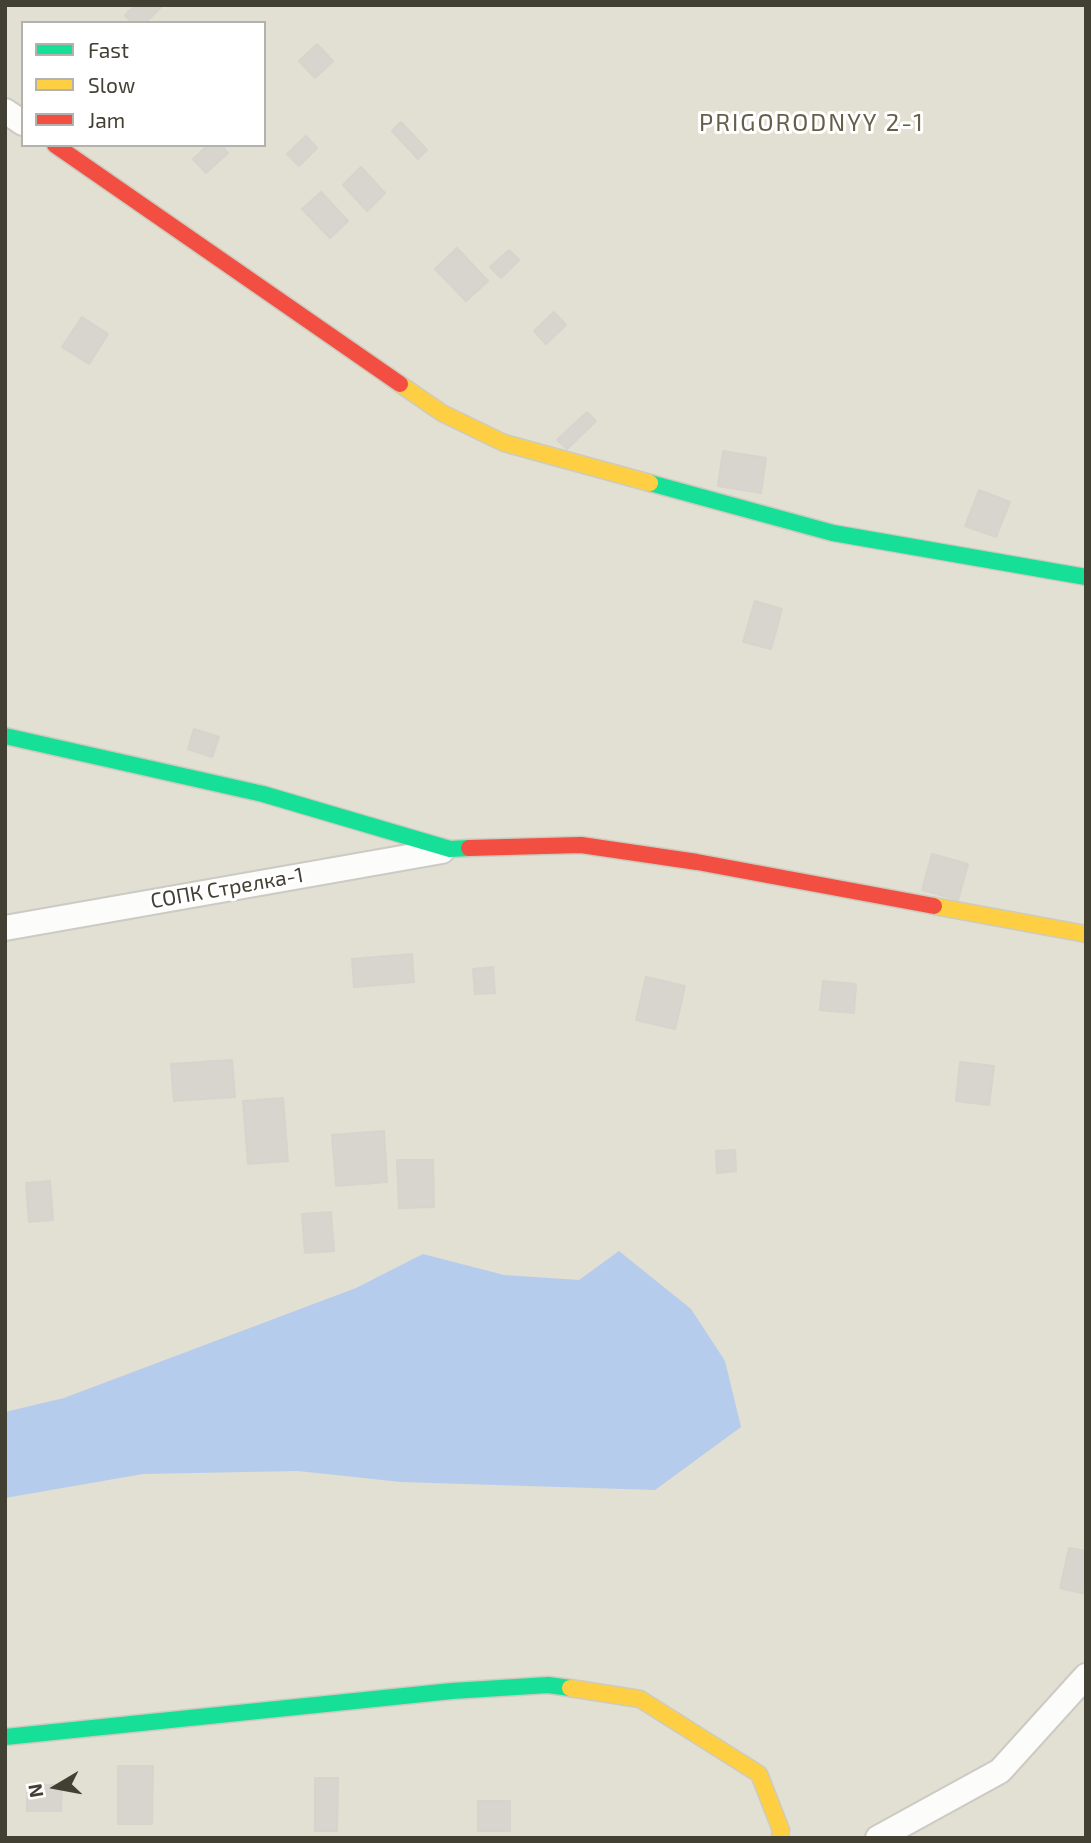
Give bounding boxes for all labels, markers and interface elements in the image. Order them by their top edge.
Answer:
legend [21,21,266,147]
text: Fast [88,37,129,62]
text: Slow [88,72,135,97]
text: Jam [88,107,125,132]
district label: PRIGORODNYY 2-1 [701,109,923,137]
street label: СОПК Стрелка-1 [149,862,305,914]
north arrow [21,1752,91,1822]
text: N [22,1782,47,1799]

